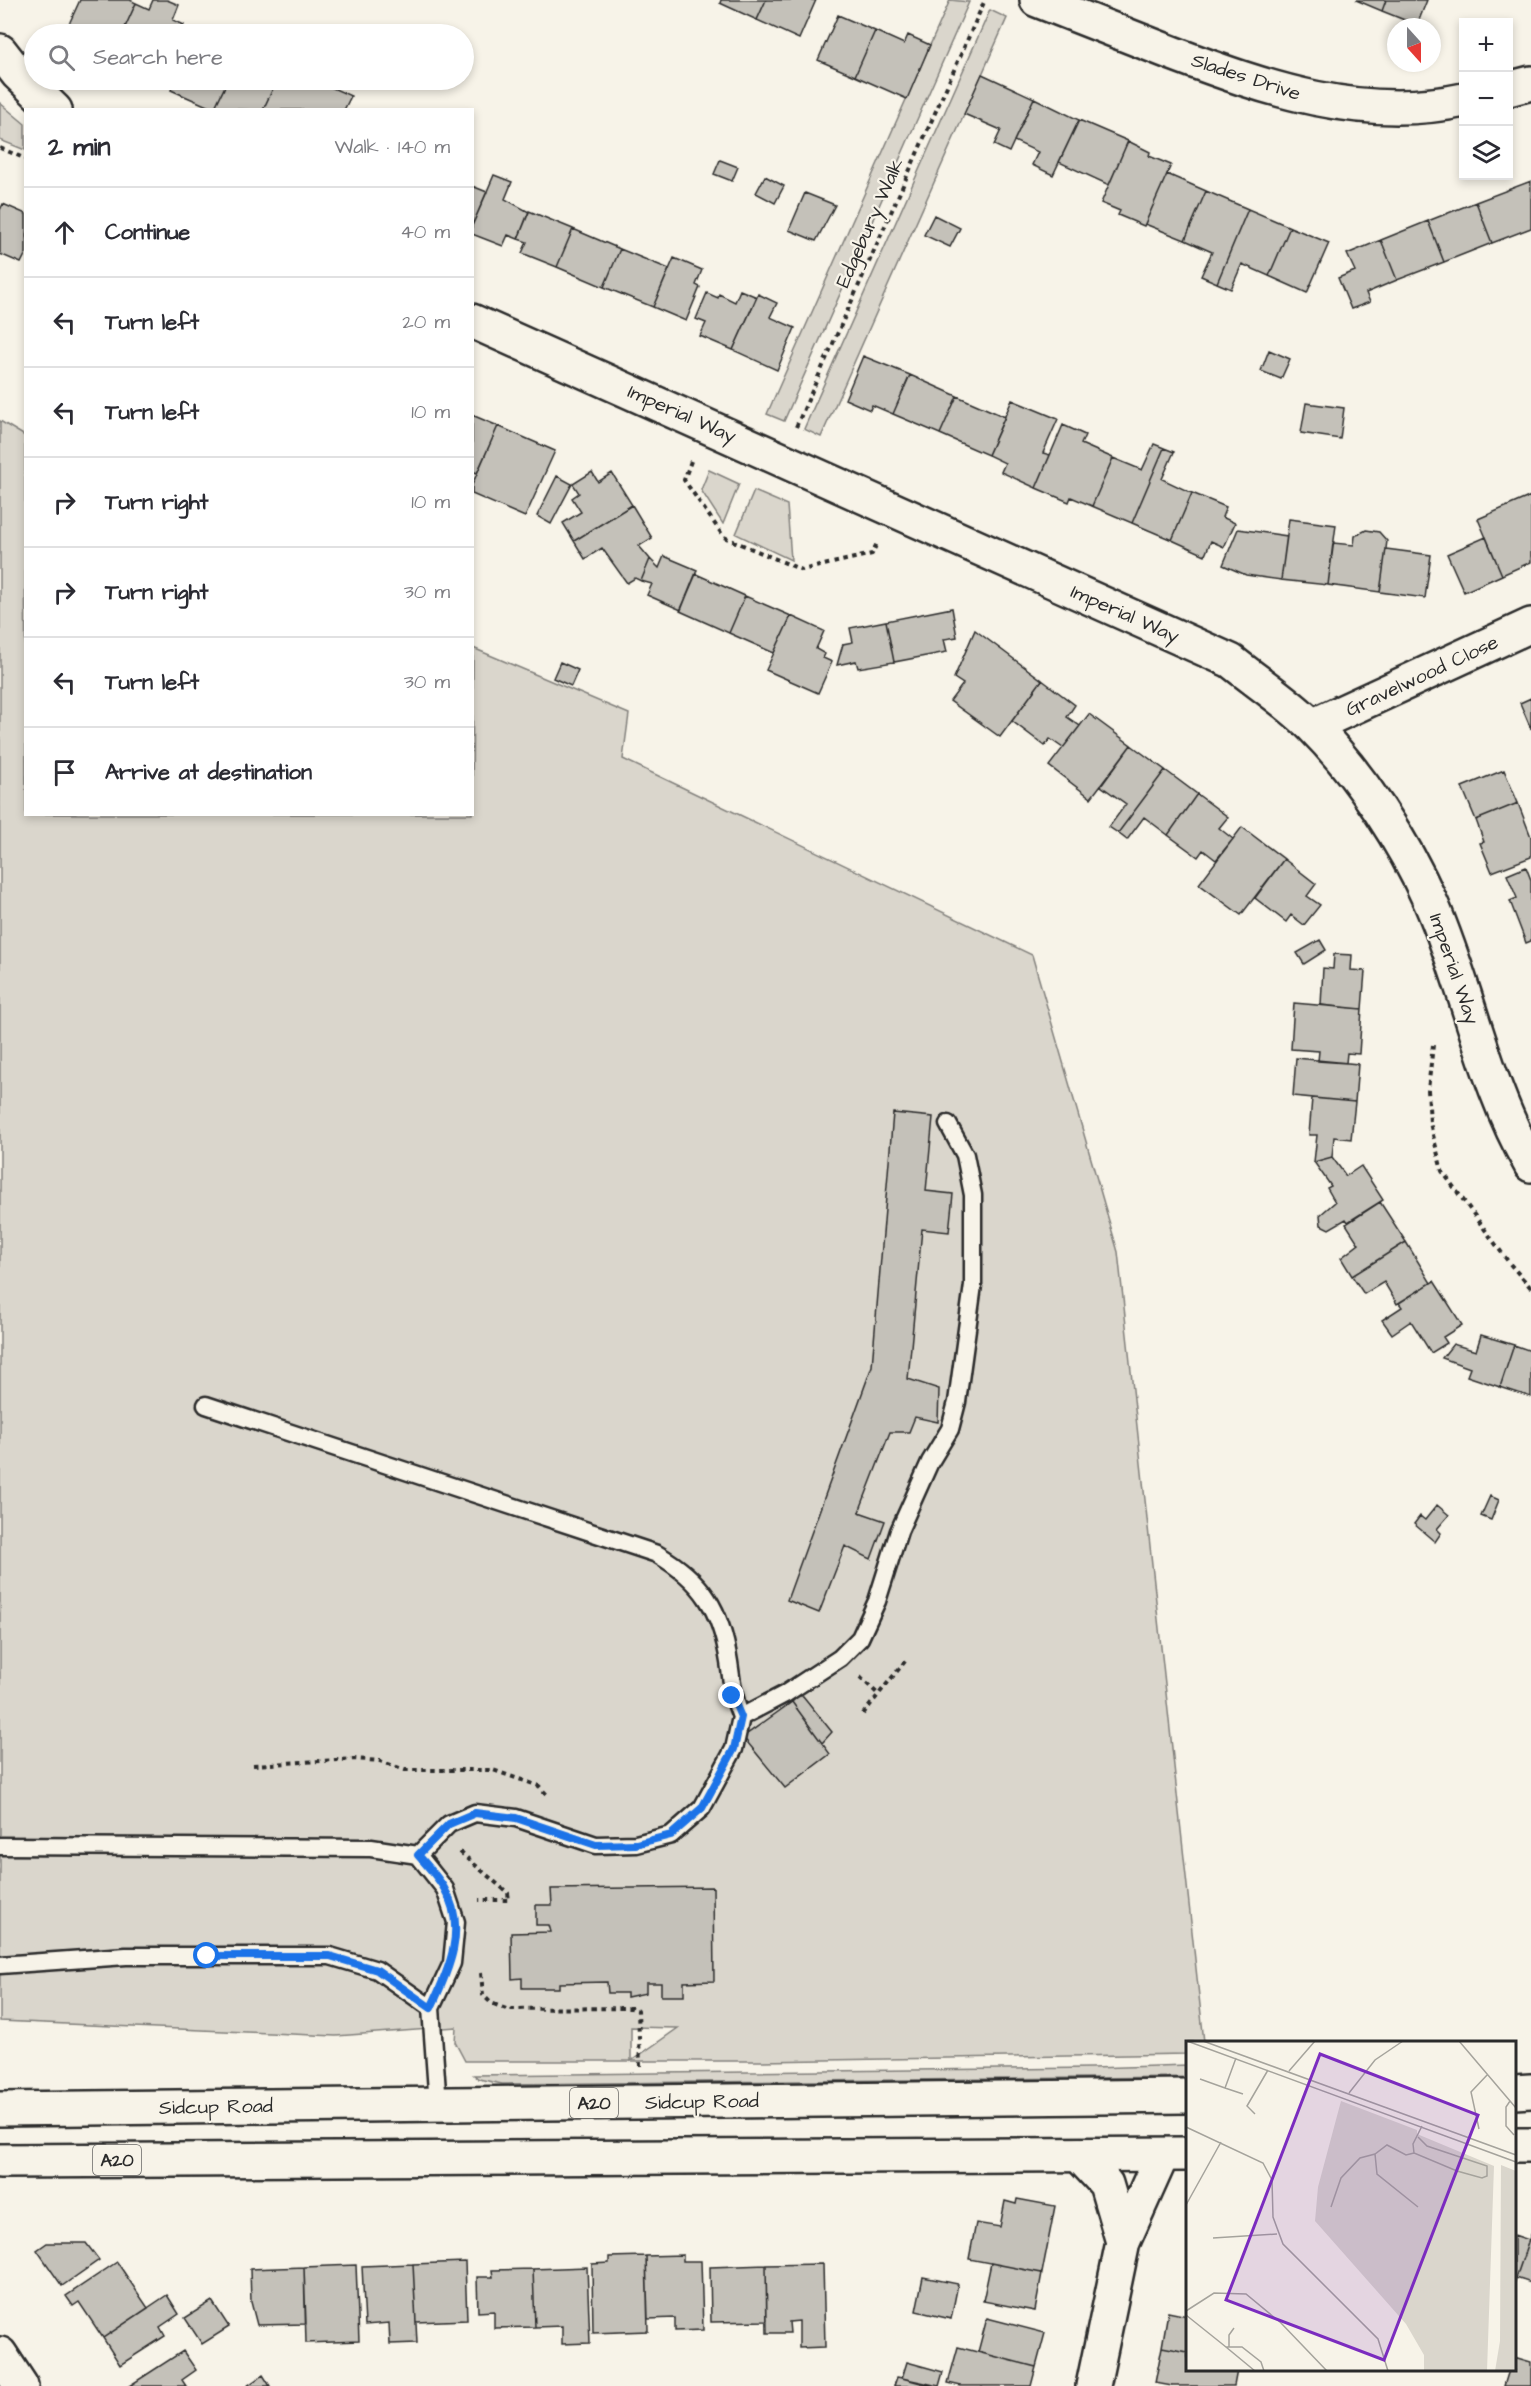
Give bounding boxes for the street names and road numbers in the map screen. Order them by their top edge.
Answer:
street label: Slades Drive [1188,46,1304,108]
street label: Edgebury Walk [829,154,912,293]
street label: Imperial Way [623,378,741,451]
street label: Imperial Way [1066,578,1184,651]
street label: Gravelwood Close [1341,628,1503,724]
street label: Imperial Way [1421,910,1486,1029]
street label: Sidcup Road [645,2087,759,2117]
road number: A20 [570,2088,618,2118]
street label: Sidcup Road [159,2092,273,2122]
road number: A20 [93,2145,141,2175]

